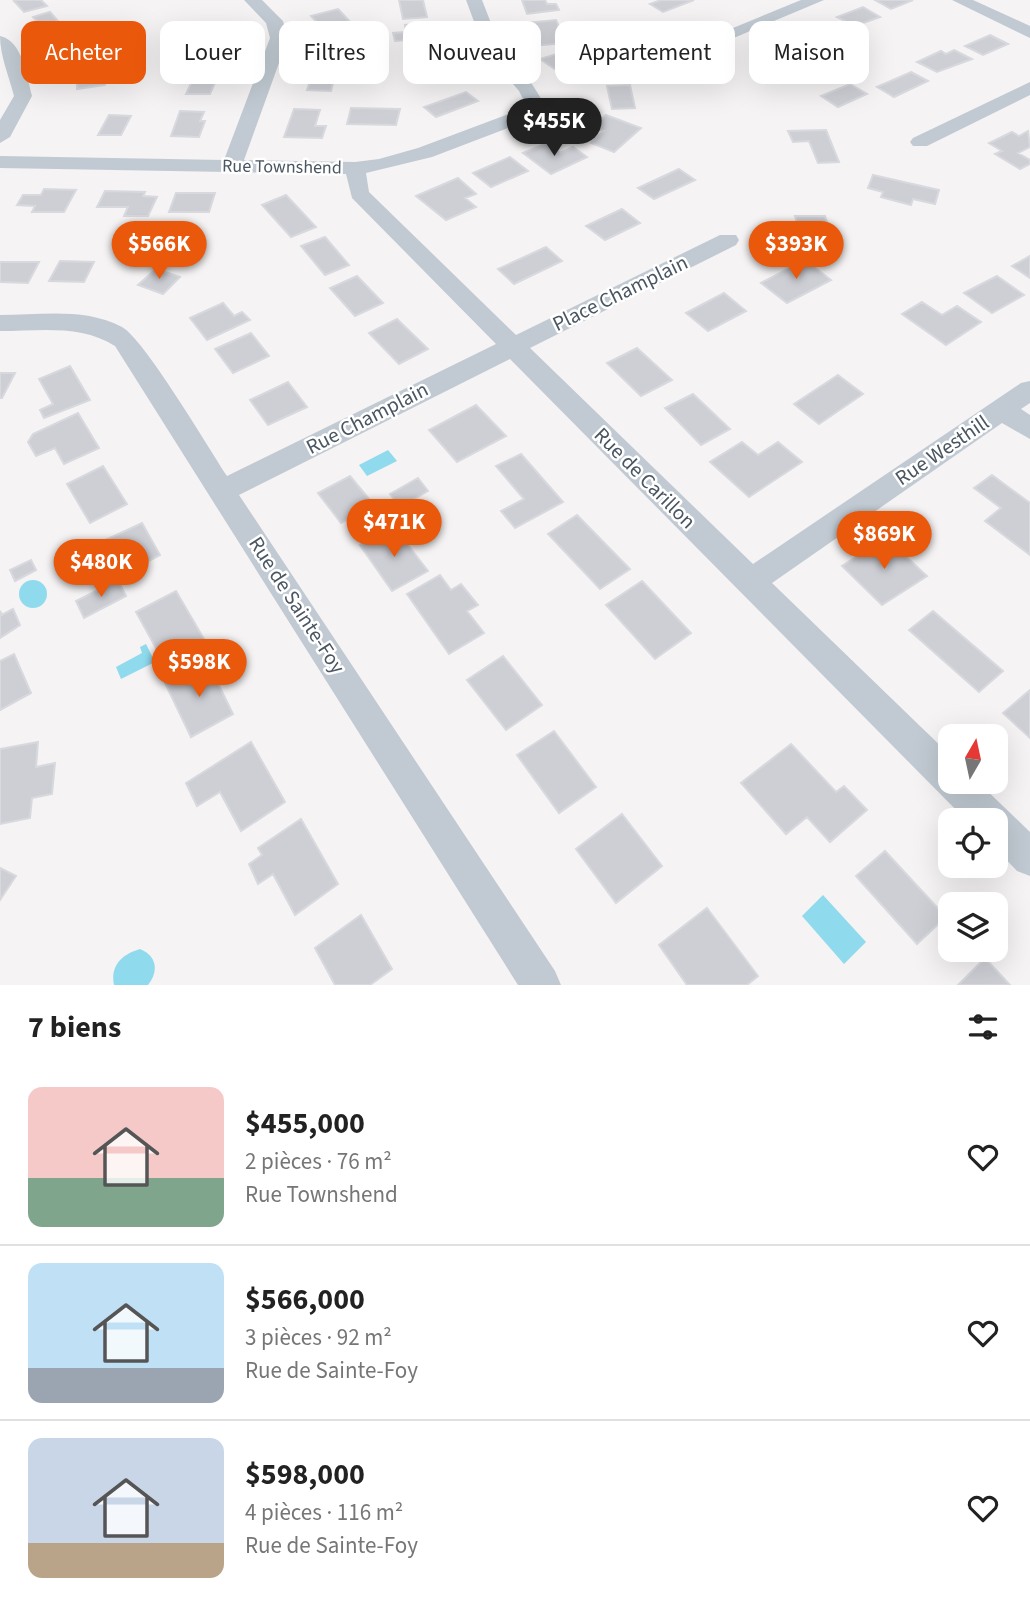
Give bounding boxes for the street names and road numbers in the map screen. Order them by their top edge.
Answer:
street label: Rue Townshend [222,153,342,181]
street label: Place Champlain [547,247,693,339]
street label: Rue Champlain [301,374,433,462]
street label: Rue Westhill [889,407,995,493]
street label: Rue de Carillon [587,420,703,536]
street label: Rue de Sainte-Foy [241,531,353,680]

